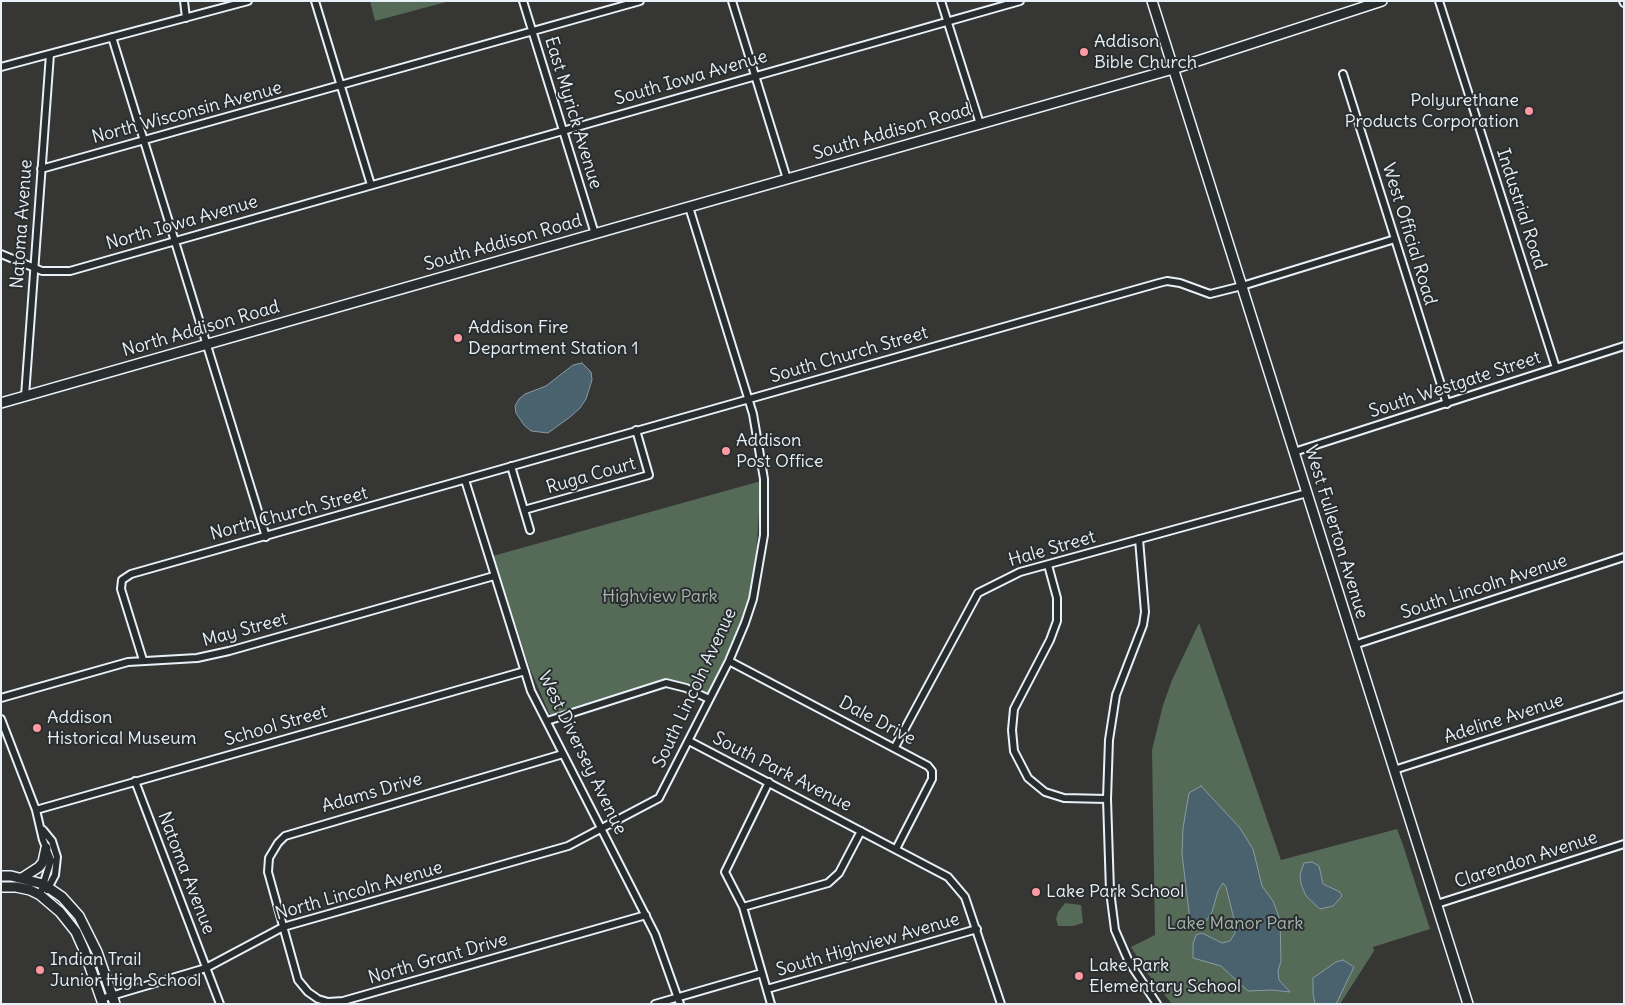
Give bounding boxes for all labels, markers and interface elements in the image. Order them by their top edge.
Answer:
place label: Addison Bible Church [1094,31,1197,74]
street label: East Myrick Avenue [540,34,606,192]
street label: South Iowa Avenue [612,46,770,110]
marker: Addison Bible Church [1078,46,1090,58]
street label: North Wisconsin Avenue [90,77,284,149]
place label: Polyurethane Products Corporation [1345,90,1519,132]
street label: South Addison Road [811,99,973,165]
marker: Polyurethane Products Corporation [1523,105,1535,117]
street label: Industrial Road [1491,146,1551,272]
street label: Natoma Avenue [7,159,37,289]
street label: West Official Road [1377,160,1441,308]
street label: North Iowa Avenue [104,191,260,255]
street label: South Addison Road [422,210,584,276]
street label: North Addison Road [120,296,282,362]
place label: Addison Fire Department Station 1 [468,317,639,359]
street label: South Church Street [768,322,930,388]
marker: Addison Fire Department Station 1 [452,332,464,344]
street label: South Westgate Street [1366,347,1544,423]
place label: Addison Post Office [736,430,823,472]
street label: West Fullerton Avenue [1299,443,1373,621]
marker: Addison Post Office [720,445,732,457]
street label: Ruga Court [544,453,638,499]
street label: North Church Street [208,483,370,545]
street label: Hale Street [1006,526,1098,572]
street label: South Lincoln Avenue [1398,550,1570,624]
park label: Highview Park [602,586,718,608]
street label: South Lincoln Avenue [648,605,742,771]
street label: May Street [200,608,290,652]
street label: West Diversey Avenue [533,668,631,838]
street label: Adeline Avenue [1441,689,1567,749]
street label: Dale Drive [835,692,919,750]
street label: School Street [222,701,330,751]
place label: Addison Historical Museum [47,707,197,750]
marker: Addison Historical Museum [31,722,43,734]
street label: South Park Avenue [709,728,855,816]
street label: Adams Drive [319,768,425,818]
street label: Natoma Avenue [153,809,219,937]
street label: Clarendon Avenue [1452,827,1600,893]
street label: North Lincoln Avenue [273,857,445,925]
place label: Lake Park School [1046,881,1184,903]
marker: Lake Park School [1030,886,1042,898]
street label: South Highview Avenue [774,908,962,982]
park label: Lake Manor Park [1166,913,1304,935]
street label: North Grant Drive [366,929,510,989]
place label: Indian Trail Junior High School [50,949,201,992]
place label: Lake Park Elementary School [1089,955,1241,998]
marker: Indian Trail Junior High School [34,964,46,976]
marker: Lake Park Elementary School [1073,970,1085,982]

